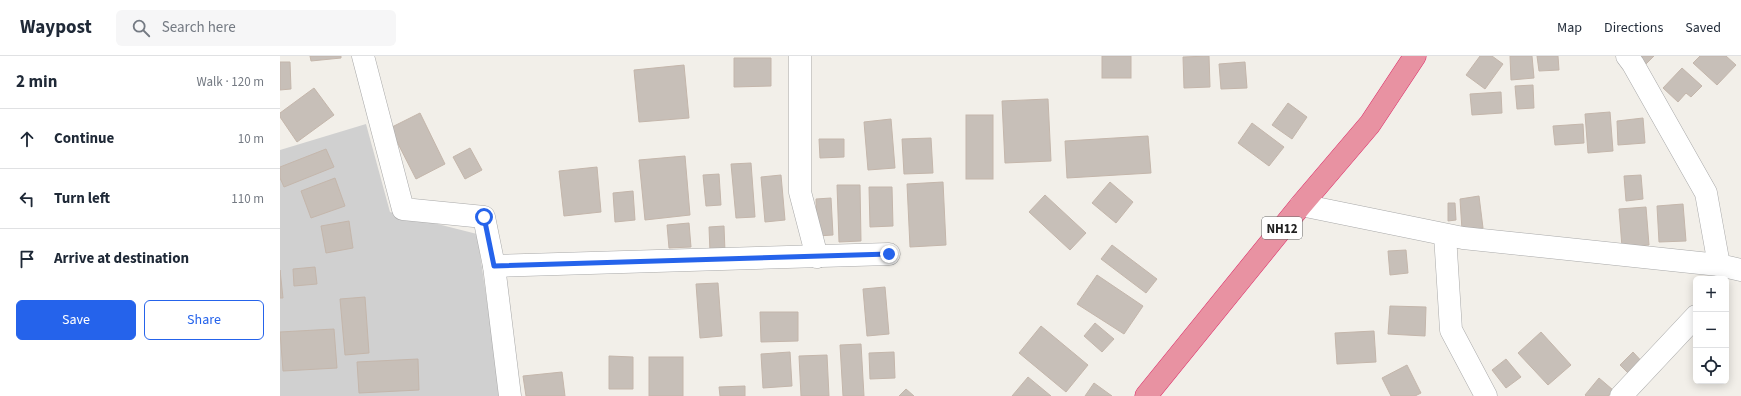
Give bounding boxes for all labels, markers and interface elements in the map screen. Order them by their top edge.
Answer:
search box [116,10,396,46]
text: Waypost [20,14,92,41]
icon: search [130,17,152,39]
text: Search here [162,17,236,38]
text: Map [1557,18,1582,38]
text: Directions [1604,18,1663,38]
text: Saved [1685,18,1721,38]
text: 2 min [16,70,57,94]
text: Walk · 120 m [196,73,264,91]
icon: ahead [16,128,38,150]
text: Continue [54,128,114,149]
text: 10 m [238,130,264,148]
icon: left [16,188,38,210]
text: Turn left [54,188,110,209]
text: 110 m [231,190,264,208]
route start [475,208,493,226]
road number: NH12 [1262,217,1302,239]
route end [880,245,898,263]
icon: arrive [16,248,38,270]
text: Arrive at destination [54,248,189,269]
map controls [1693,276,1729,384]
button: + [1693,276,1729,312]
button: Save [16,300,136,340]
button: Share [144,300,264,340]
button: − [1693,312,1729,348]
button: locate [1693,348,1729,384]

